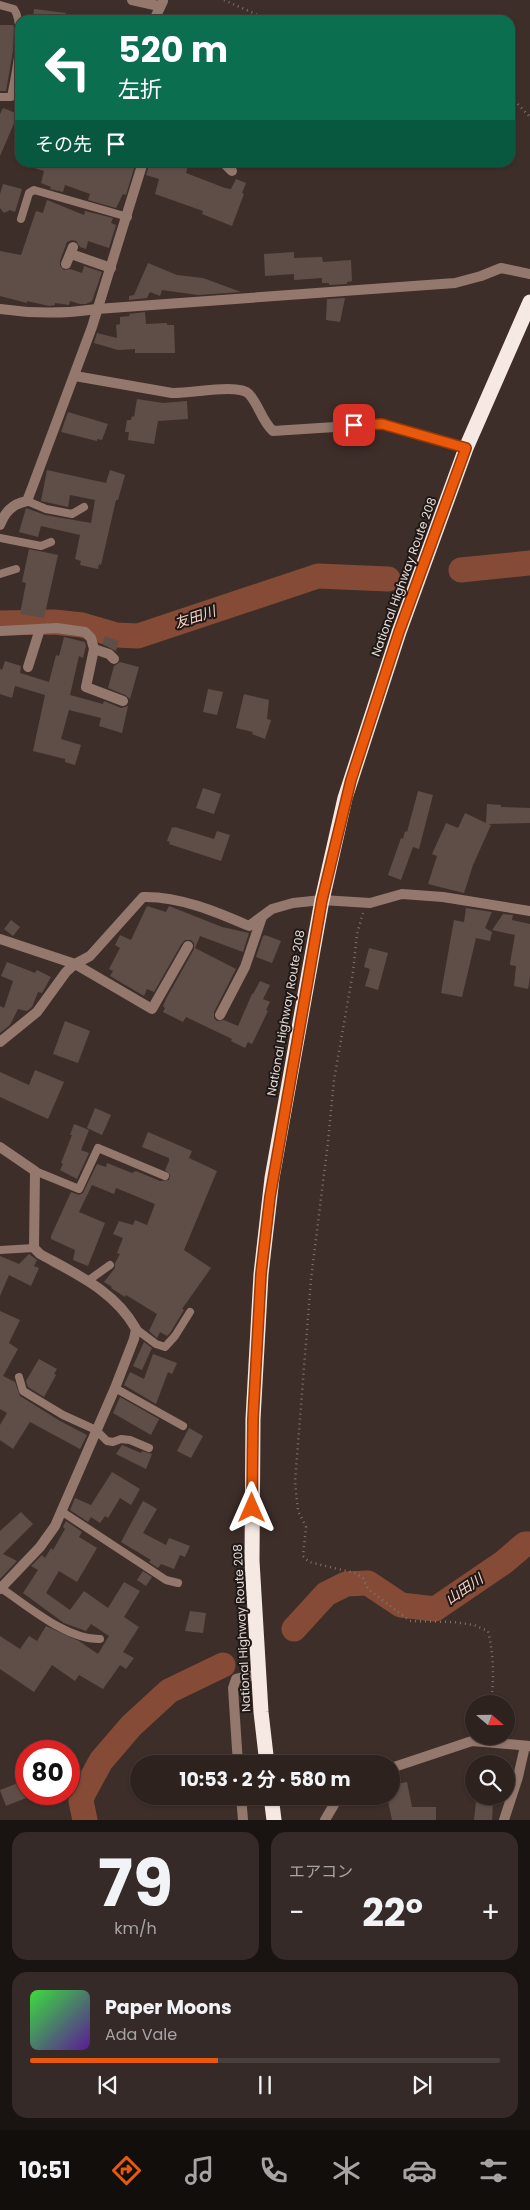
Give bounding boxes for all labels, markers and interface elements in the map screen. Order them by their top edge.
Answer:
text: 520 m [118,25,228,74]
icon: left [35,35,100,100]
text: 左折 [118,74,162,105]
icon: arrive [102,130,130,158]
text: その先 [35,131,92,158]
pin [333,404,375,446]
icon: arrive [340,411,368,439]
street label: National Highway Route 208 [367,495,440,659]
water label: 友田川 [172,600,220,633]
street label: National Highway Route 208 [263,929,308,1097]
position arrow [225,1481,277,1533]
street label: National Highway Route 208 [229,1544,254,1712]
water label: 山田川 [441,1568,489,1609]
north arrow [465,1695,515,1745]
map controls [465,1695,515,1805]
speed limit sign: 80 [15,1740,80,1805]
button: search [465,1755,515,1805]
text: 10:53 · 2 分 · 580 m [179,1766,351,1793]
text: 79 [98,1838,173,1929]
text: エアコン [289,1860,353,1883]
text: 22° [362,1886,423,1939]
text: − [289,1893,304,1932]
text: + [481,1893,500,1932]
text: km/h [114,1917,157,1940]
text: Paper Moons [105,1994,232,2021]
text: Ada Vale [105,2023,177,2046]
icon: previous [94,2071,122,2099]
icon: pause [251,2071,279,2099]
icon: next [408,2071,436,2099]
icon: directions [109,2153,144,2188]
icon: music [182,2153,217,2188]
icon: phone [256,2153,291,2188]
icon: climate [329,2153,364,2188]
icon: car [402,2153,437,2188]
icon: filters [476,2153,511,2188]
text: 10:51 [19,2155,71,2186]

